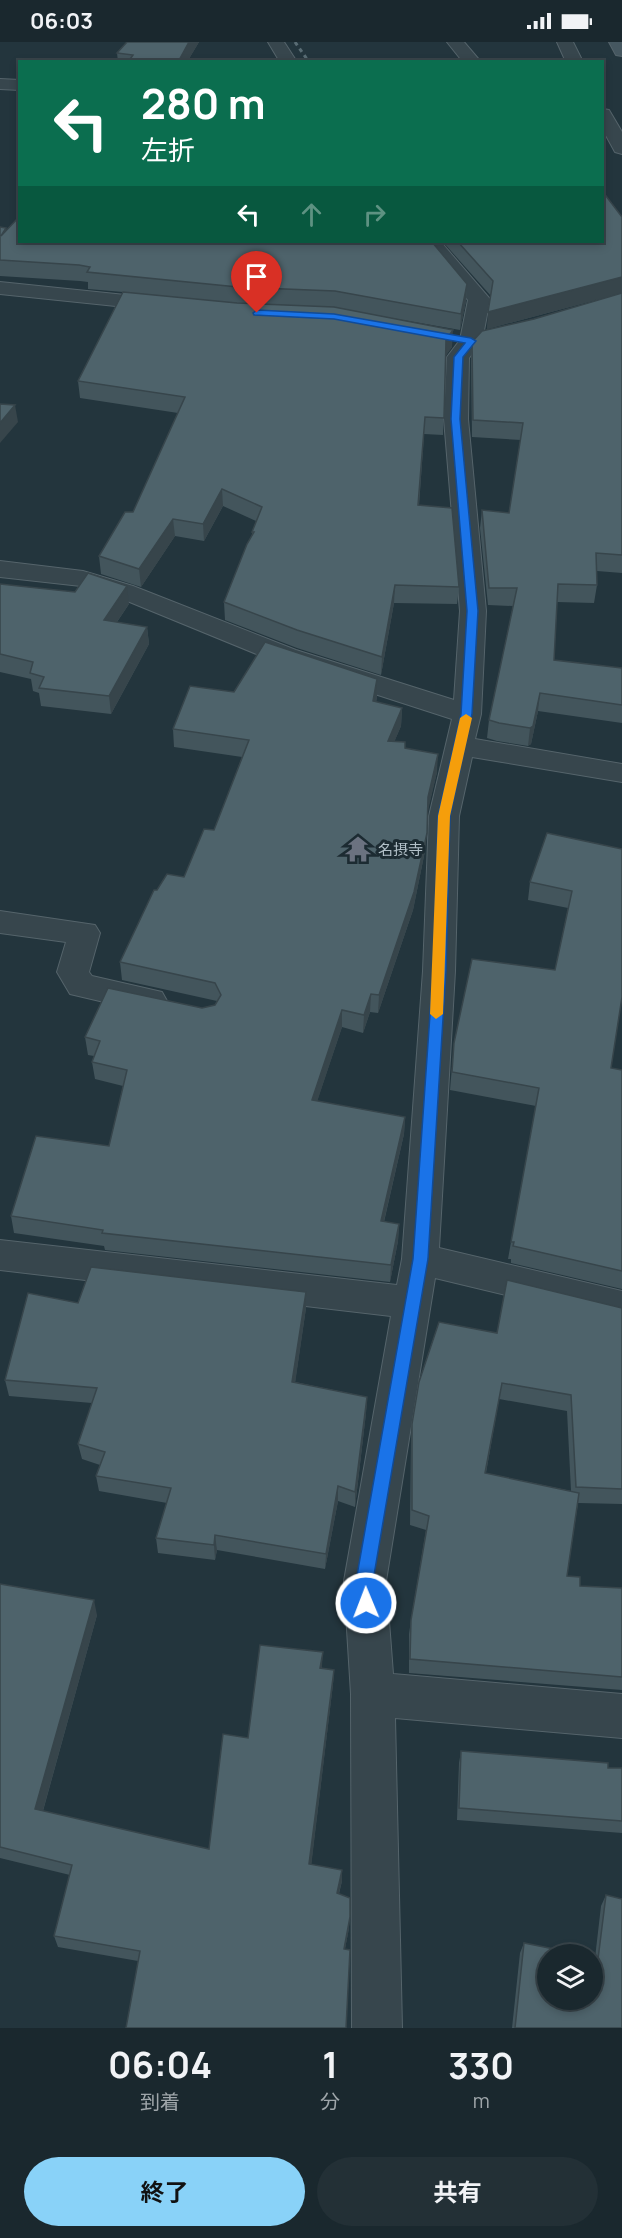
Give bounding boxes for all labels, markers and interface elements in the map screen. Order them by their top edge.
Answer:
text: 06:03 [30,6,93,36]
text: 280 m [141,74,266,132]
icon: left [42,84,120,162]
text: 左折 [141,131,195,168]
icon: left [232,198,265,231]
icon: ahead [295,198,328,231]
icon: right [358,198,391,231]
pin [231,251,282,313]
icon: arrive [240,260,273,293]
temple icon: 名摂寺 [343,834,373,864]
place label: 名摂寺 [378,839,423,860]
position arrow [334,1571,398,1635]
map controls [537,1944,603,2010]
button: layers [537,1944,603,2010]
text: 06:04 [108,2040,212,2089]
text: 1 [322,2040,338,2089]
text: 330 [448,2041,514,2090]
text: m [473,2087,490,2114]
text: 到着 [140,2088,180,2115]
text: 分 [320,2088,340,2115]
button: 終了 [24,2157,305,2226]
button: 共有 [317,2157,598,2226]

